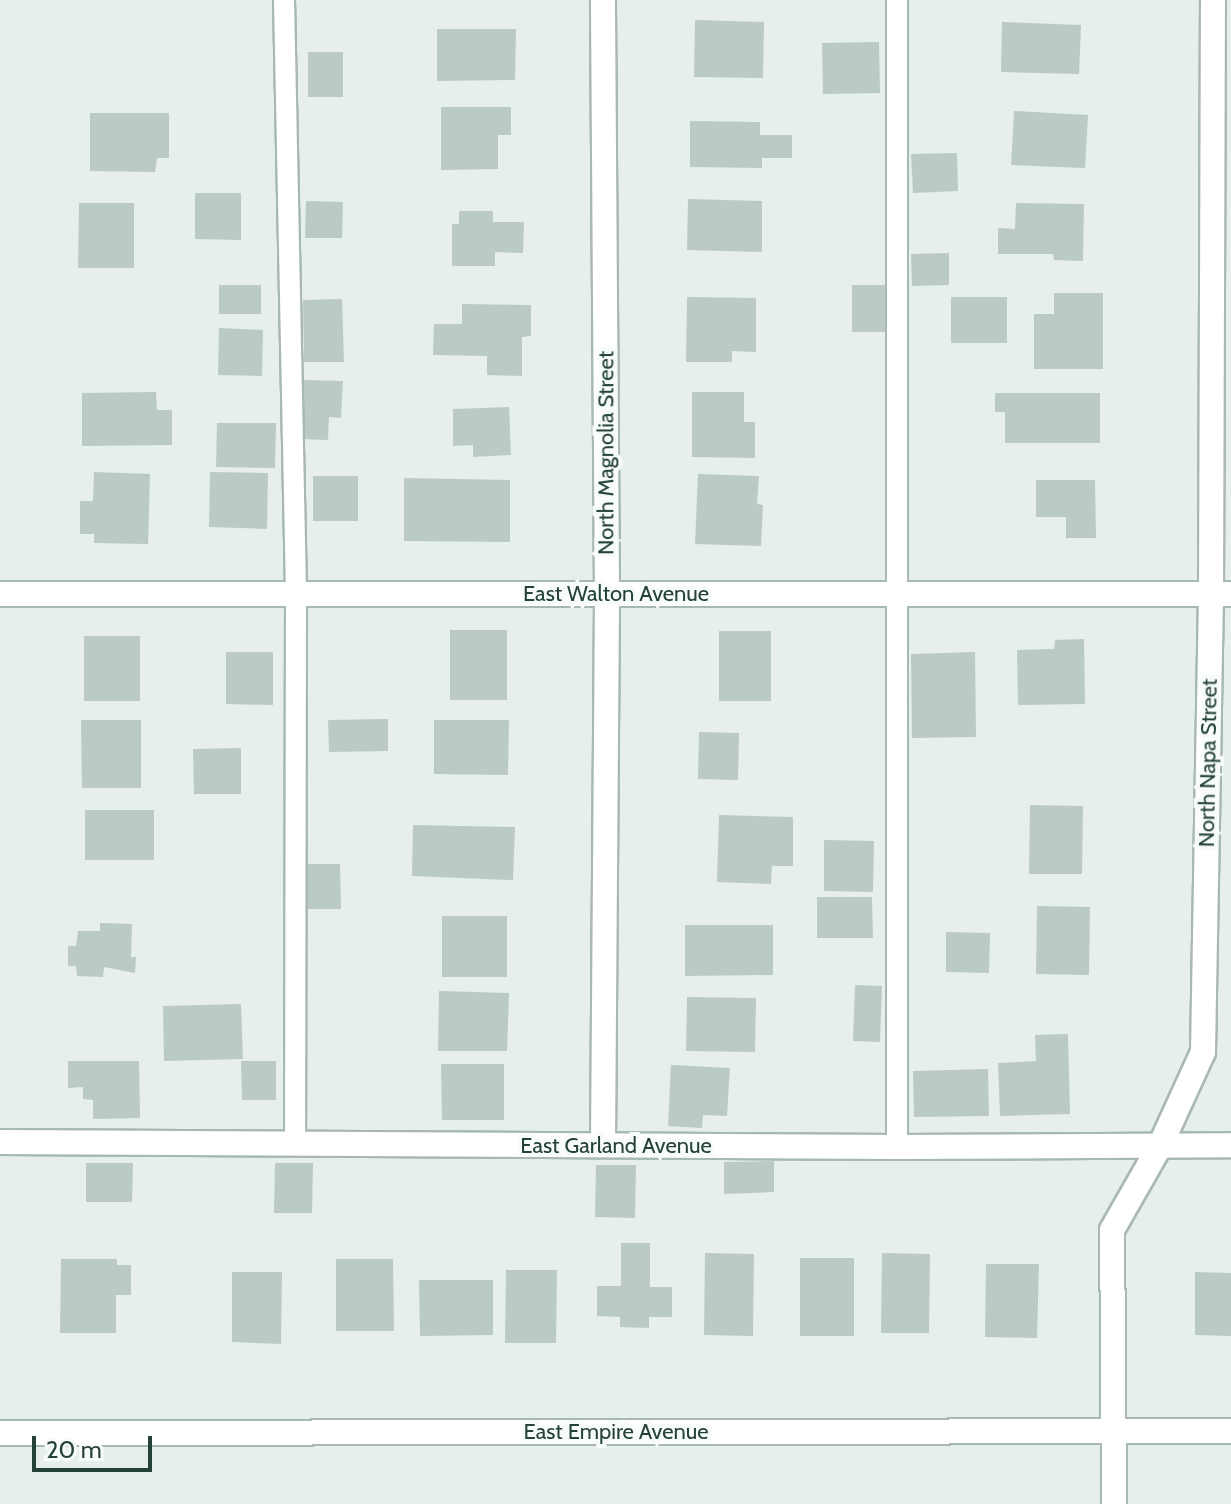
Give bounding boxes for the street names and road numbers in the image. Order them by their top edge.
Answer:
street label: North Magnolia Street [593,351,619,555]
street label: East Walton Avenue [523,581,709,607]
street label: North Napa Street [1193,678,1223,848]
street label: East Garland Avenue [520,1133,712,1159]
street label: East Empire Avenue [523,1419,709,1445]

